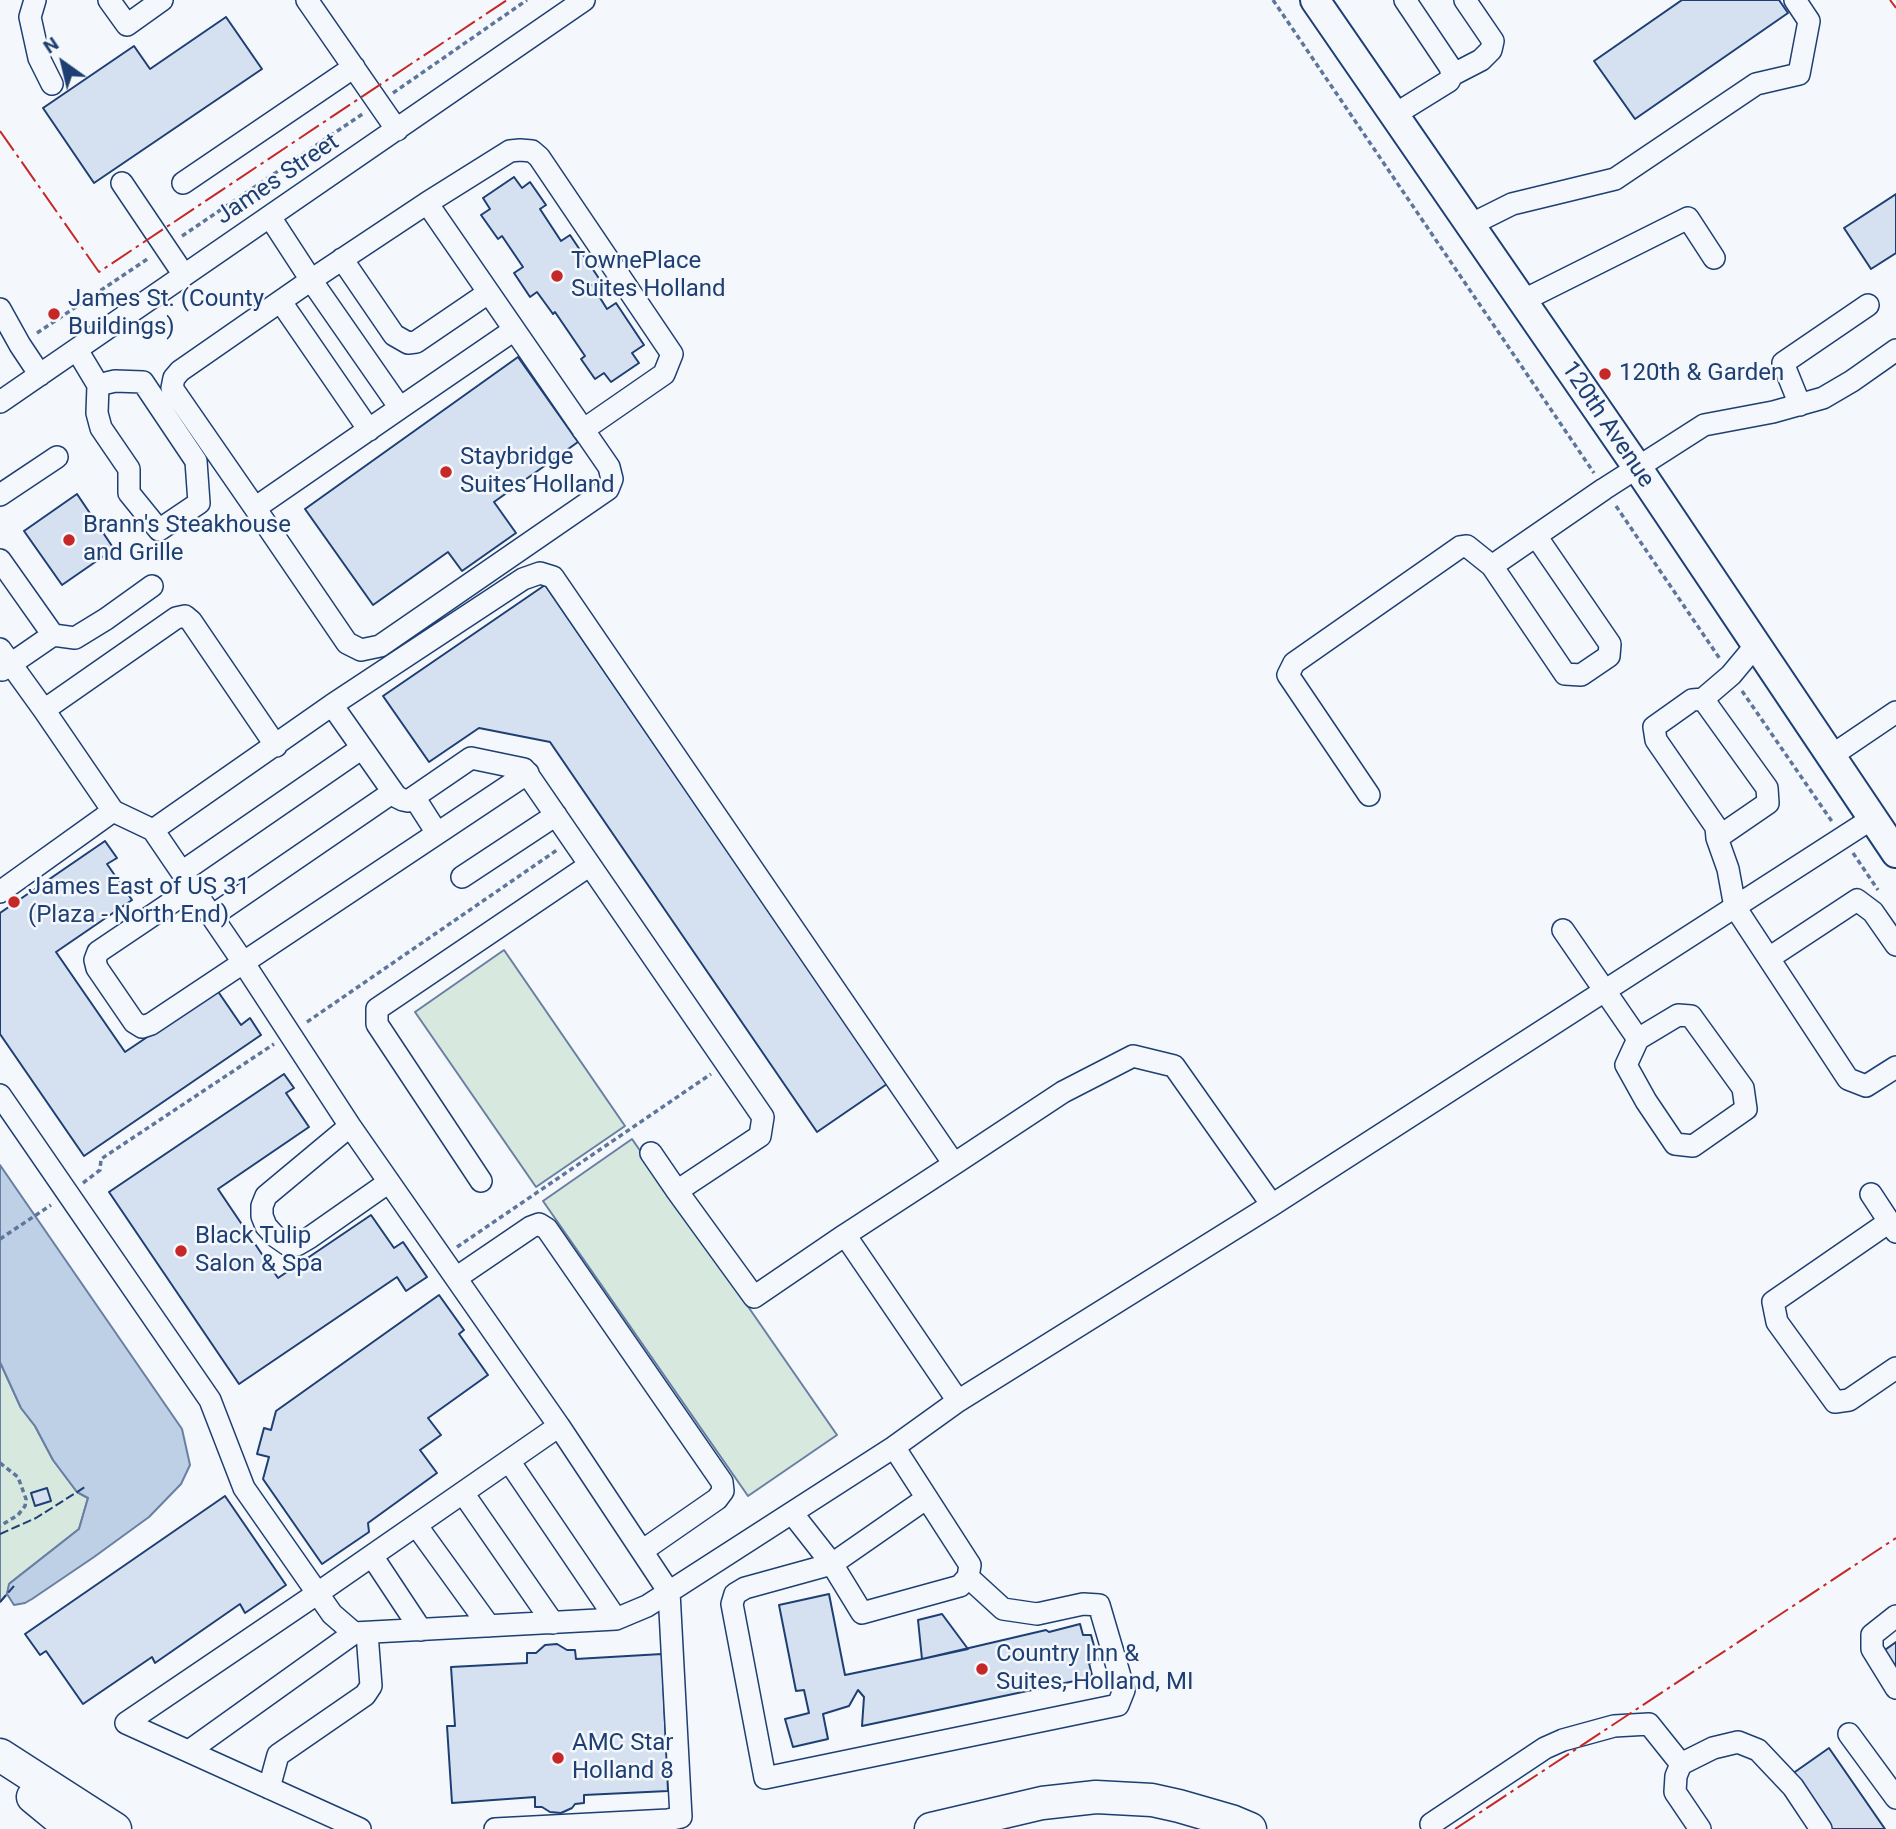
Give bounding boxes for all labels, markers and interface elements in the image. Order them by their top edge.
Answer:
north arrow [28,28,98,98]
text: N [39,32,63,58]
street label: James Street [211,128,345,232]
place label: TownePlace Suites Holland [571,248,726,304]
marker: TownePlace Suites Holland [549,268,565,284]
place label: James St. (County Buildings) [68,286,264,342]
marker: James St. (County Buildings) [46,306,62,322]
street label: 120th Avenue [1554,356,1660,494]
place label: 120th & Garden [1619,360,1784,388]
marker: 120th & Garden [1597,366,1613,382]
place label: Staybridge Suites Holland [460,444,615,500]
marker: Staybridge Suites Holland [438,464,454,480]
place label: Brann's Steakhouse and Grille [83,512,291,568]
marker: Brann's Steakhouse and Grille [61,532,77,548]
place label: James East of US 31 (Plaza - North End) [28,874,250,930]
marker: James East of US 31 (Plaza - North End) [6,894,22,910]
place label: Black Tulip Salon & Spa [195,1223,323,1279]
marker: Black Tulip Salon & Spa [173,1243,189,1259]
place label: Country Inn & Suites, Holland, MI [996,1641,1193,1697]
marker: Country Inn & Suites, Holland, MI [974,1661,990,1677]
place label: AMC Star Holland 8 [572,1730,674,1786]
marker: AMC Star Holland 8 [550,1750,566,1766]

